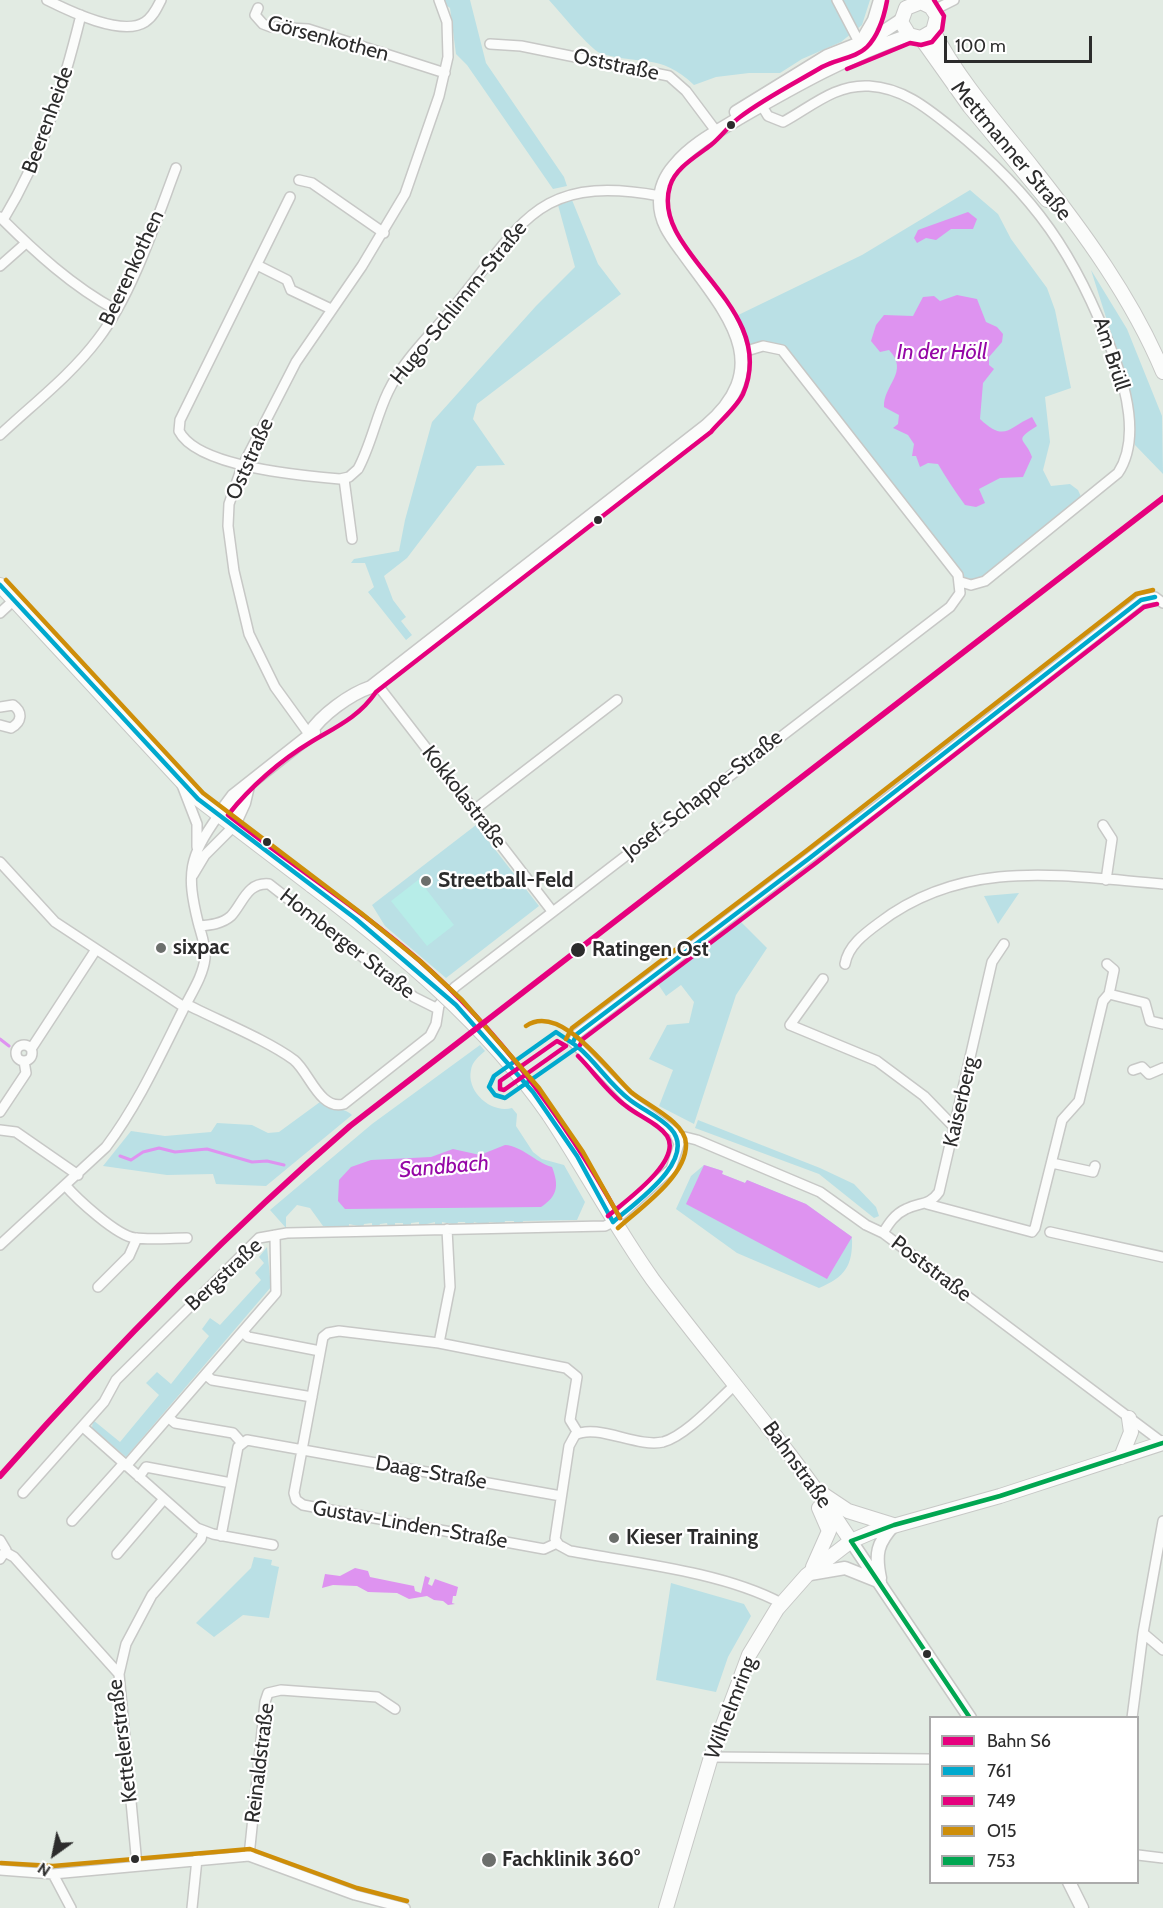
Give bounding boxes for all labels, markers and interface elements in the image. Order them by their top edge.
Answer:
street label: Görsenkothen [265,11,391,67]
scale bar [947,24,1096,62]
text: 100 m [955,35,1006,57]
street label: Oststraße [571,44,661,86]
street label: Beerenheide [17,63,79,177]
street label: Mettmanner Straße [945,76,1077,226]
unlabelled marker [725,119,737,131]
street label: Beerenkothen [94,206,170,330]
street label: Hugo-Schlimm-Straße [385,216,533,390]
street label: Am Brüll [1087,314,1135,394]
water label: In der Höll [897,340,987,366]
street label: Oststraße [221,414,279,504]
unlabelled marker [592,514,604,526]
street label: Josef-Schappe-Straße [618,725,788,865]
street label: Kokkolastraße [416,741,512,853]
unlabelled marker [261,836,273,848]
place label: Streetball-Feld [438,868,574,894]
marker: Streetball-Feld [419,874,433,888]
street label: Homberger Straße [274,883,420,1005]
place label: sixpac [173,935,229,961]
place label: Ratingen Ost [592,937,709,963]
marker: sixpac [154,941,168,955]
marker: Ratingen Ost [569,941,587,959]
street label: Kaiserberg [938,1054,984,1150]
water label: Sandbach [398,1150,490,1184]
street label: Poststraße [886,1231,976,1307]
street label: Bergstraße [181,1233,267,1317]
street label: Bahnstraße [757,1417,837,1513]
street label: Daag-Straße [373,1451,489,1495]
street label: Gustav-Linden-Straße [311,1495,509,1555]
place label: Kieser Training [626,1525,758,1551]
marker: Kieser Training [607,1531,621,1545]
unlabelled marker [921,1648,933,1660]
street label: Wilhelmring [700,1653,762,1763]
street label: Kettelerstraße [103,1678,143,1804]
street label: Reinaldstraße [240,1701,280,1825]
legend [929,1716,1139,1884]
text: Bahn S6 [987,1730,1051,1752]
text: 761 [987,1760,1012,1782]
text: 749 [987,1790,1016,1812]
text: O15 [987,1820,1016,1842]
north arrow [24,1824,84,1884]
place label: Fachklinik 360° [502,1847,640,1873]
text: 753 [987,1850,1016,1872]
marker: Fachklinik 360° [480,1851,498,1869]
unlabelled marker [129,1853,141,1865]
text: N [34,1858,54,1881]

